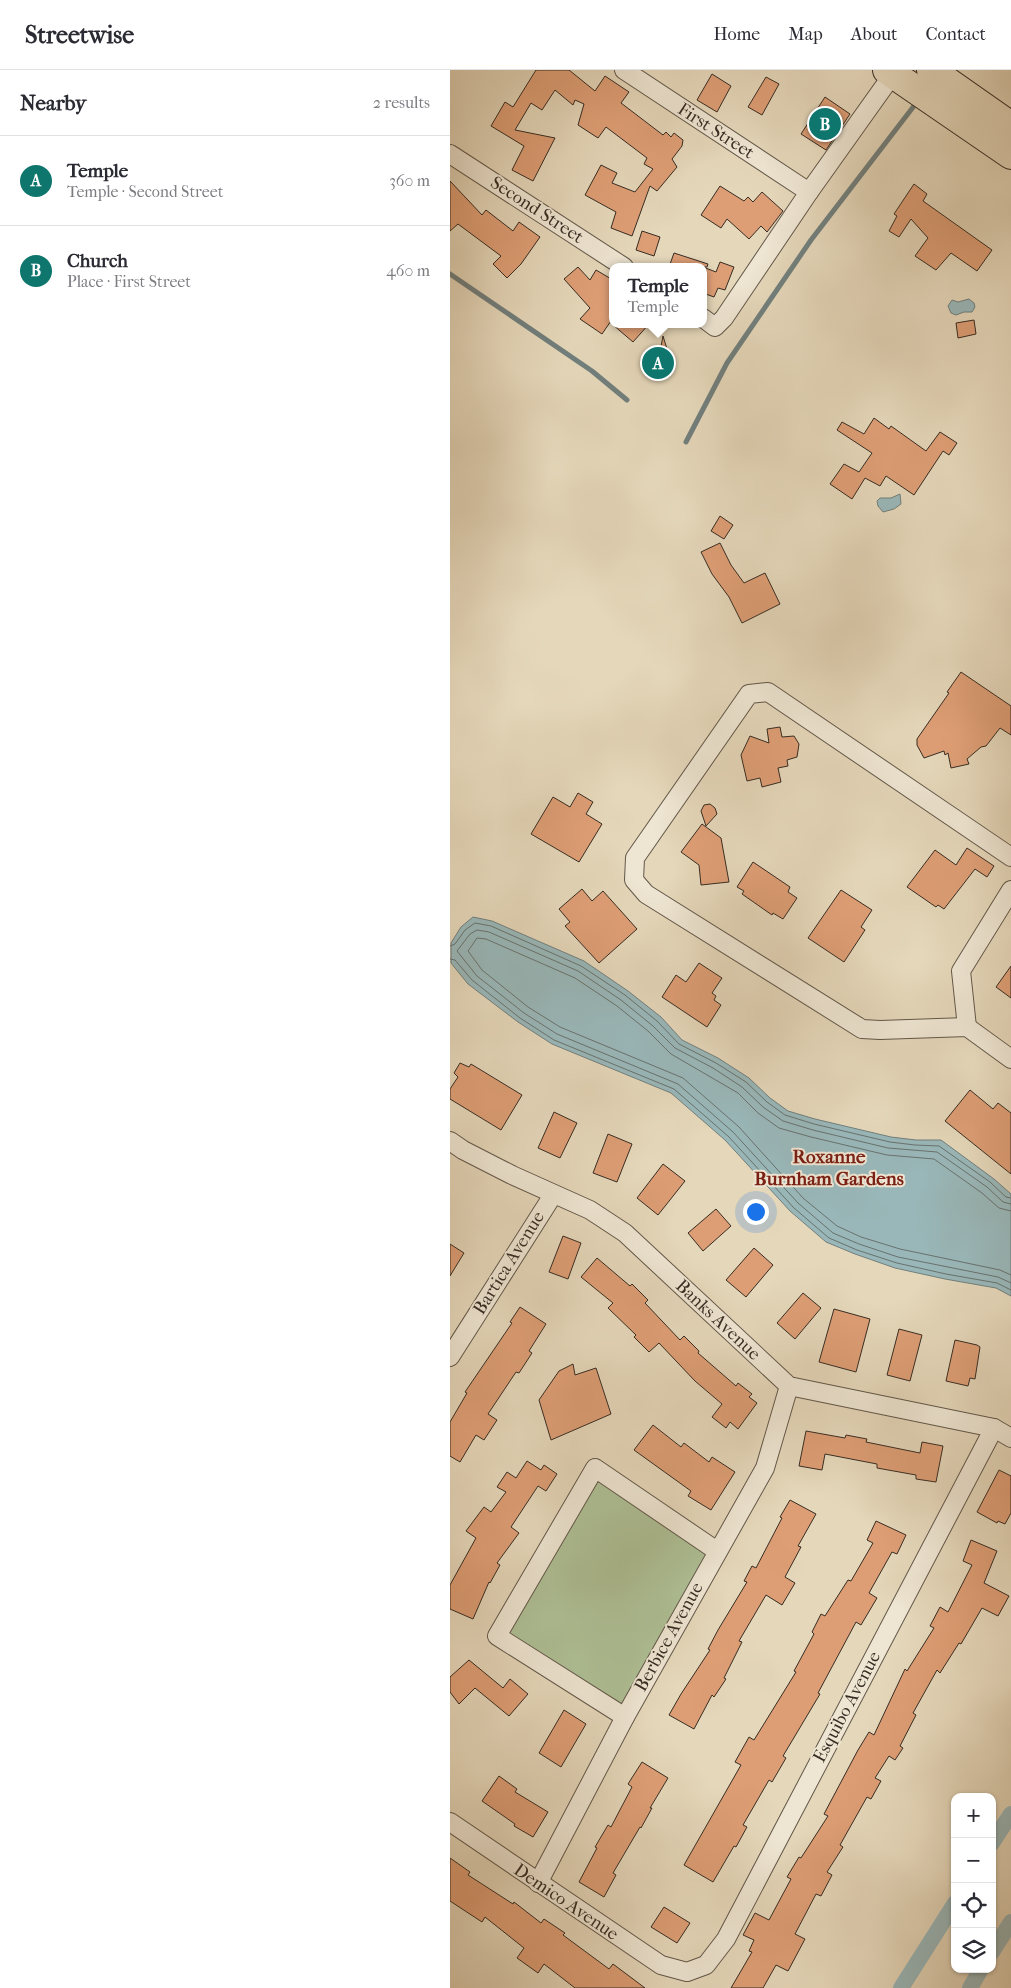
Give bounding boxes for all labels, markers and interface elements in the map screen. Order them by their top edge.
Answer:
text: Streetwise [25,21,134,49]
text: Home [713,24,760,45]
text: Map [788,24,823,45]
text: About [851,24,897,45]
text: Contact [925,24,986,45]
text: Nearby [20,91,86,115]
text: 2 results [373,93,430,112]
street label: First Street [674,98,759,164]
pin: B [809,105,841,143]
text: Temple [67,160,128,182]
text: A [31,171,41,190]
text: 360 m [389,171,430,190]
street label: Second Street [487,172,588,248]
text: Temple · Second Street [67,182,223,201]
text: Church [67,250,128,272]
text: B [31,261,41,280]
text: 460 m [386,261,430,280]
popup [609,263,707,328]
text: Place · First Street [67,272,191,291]
text: Temple [627,275,689,297]
text: Temple [627,297,679,316]
pin: A [642,344,674,382]
district label: Roxanne Burnham Gardens [754,1146,904,1190]
your location [743,1199,769,1225]
street label: Bartica Avenue [469,1207,549,1318]
street label: Banks Avenue [671,1275,765,1365]
street label: Berbice Avenue [630,1579,708,1695]
street label: Esquibo Avenue [809,1648,885,1766]
map controls [951,1793,996,1973]
button: + [951,1793,996,1838]
button: − [951,1838,996,1883]
street label: Demico Avenue [510,1859,622,1945]
button: locate [951,1883,996,1928]
button: layers [951,1928,996,1973]

